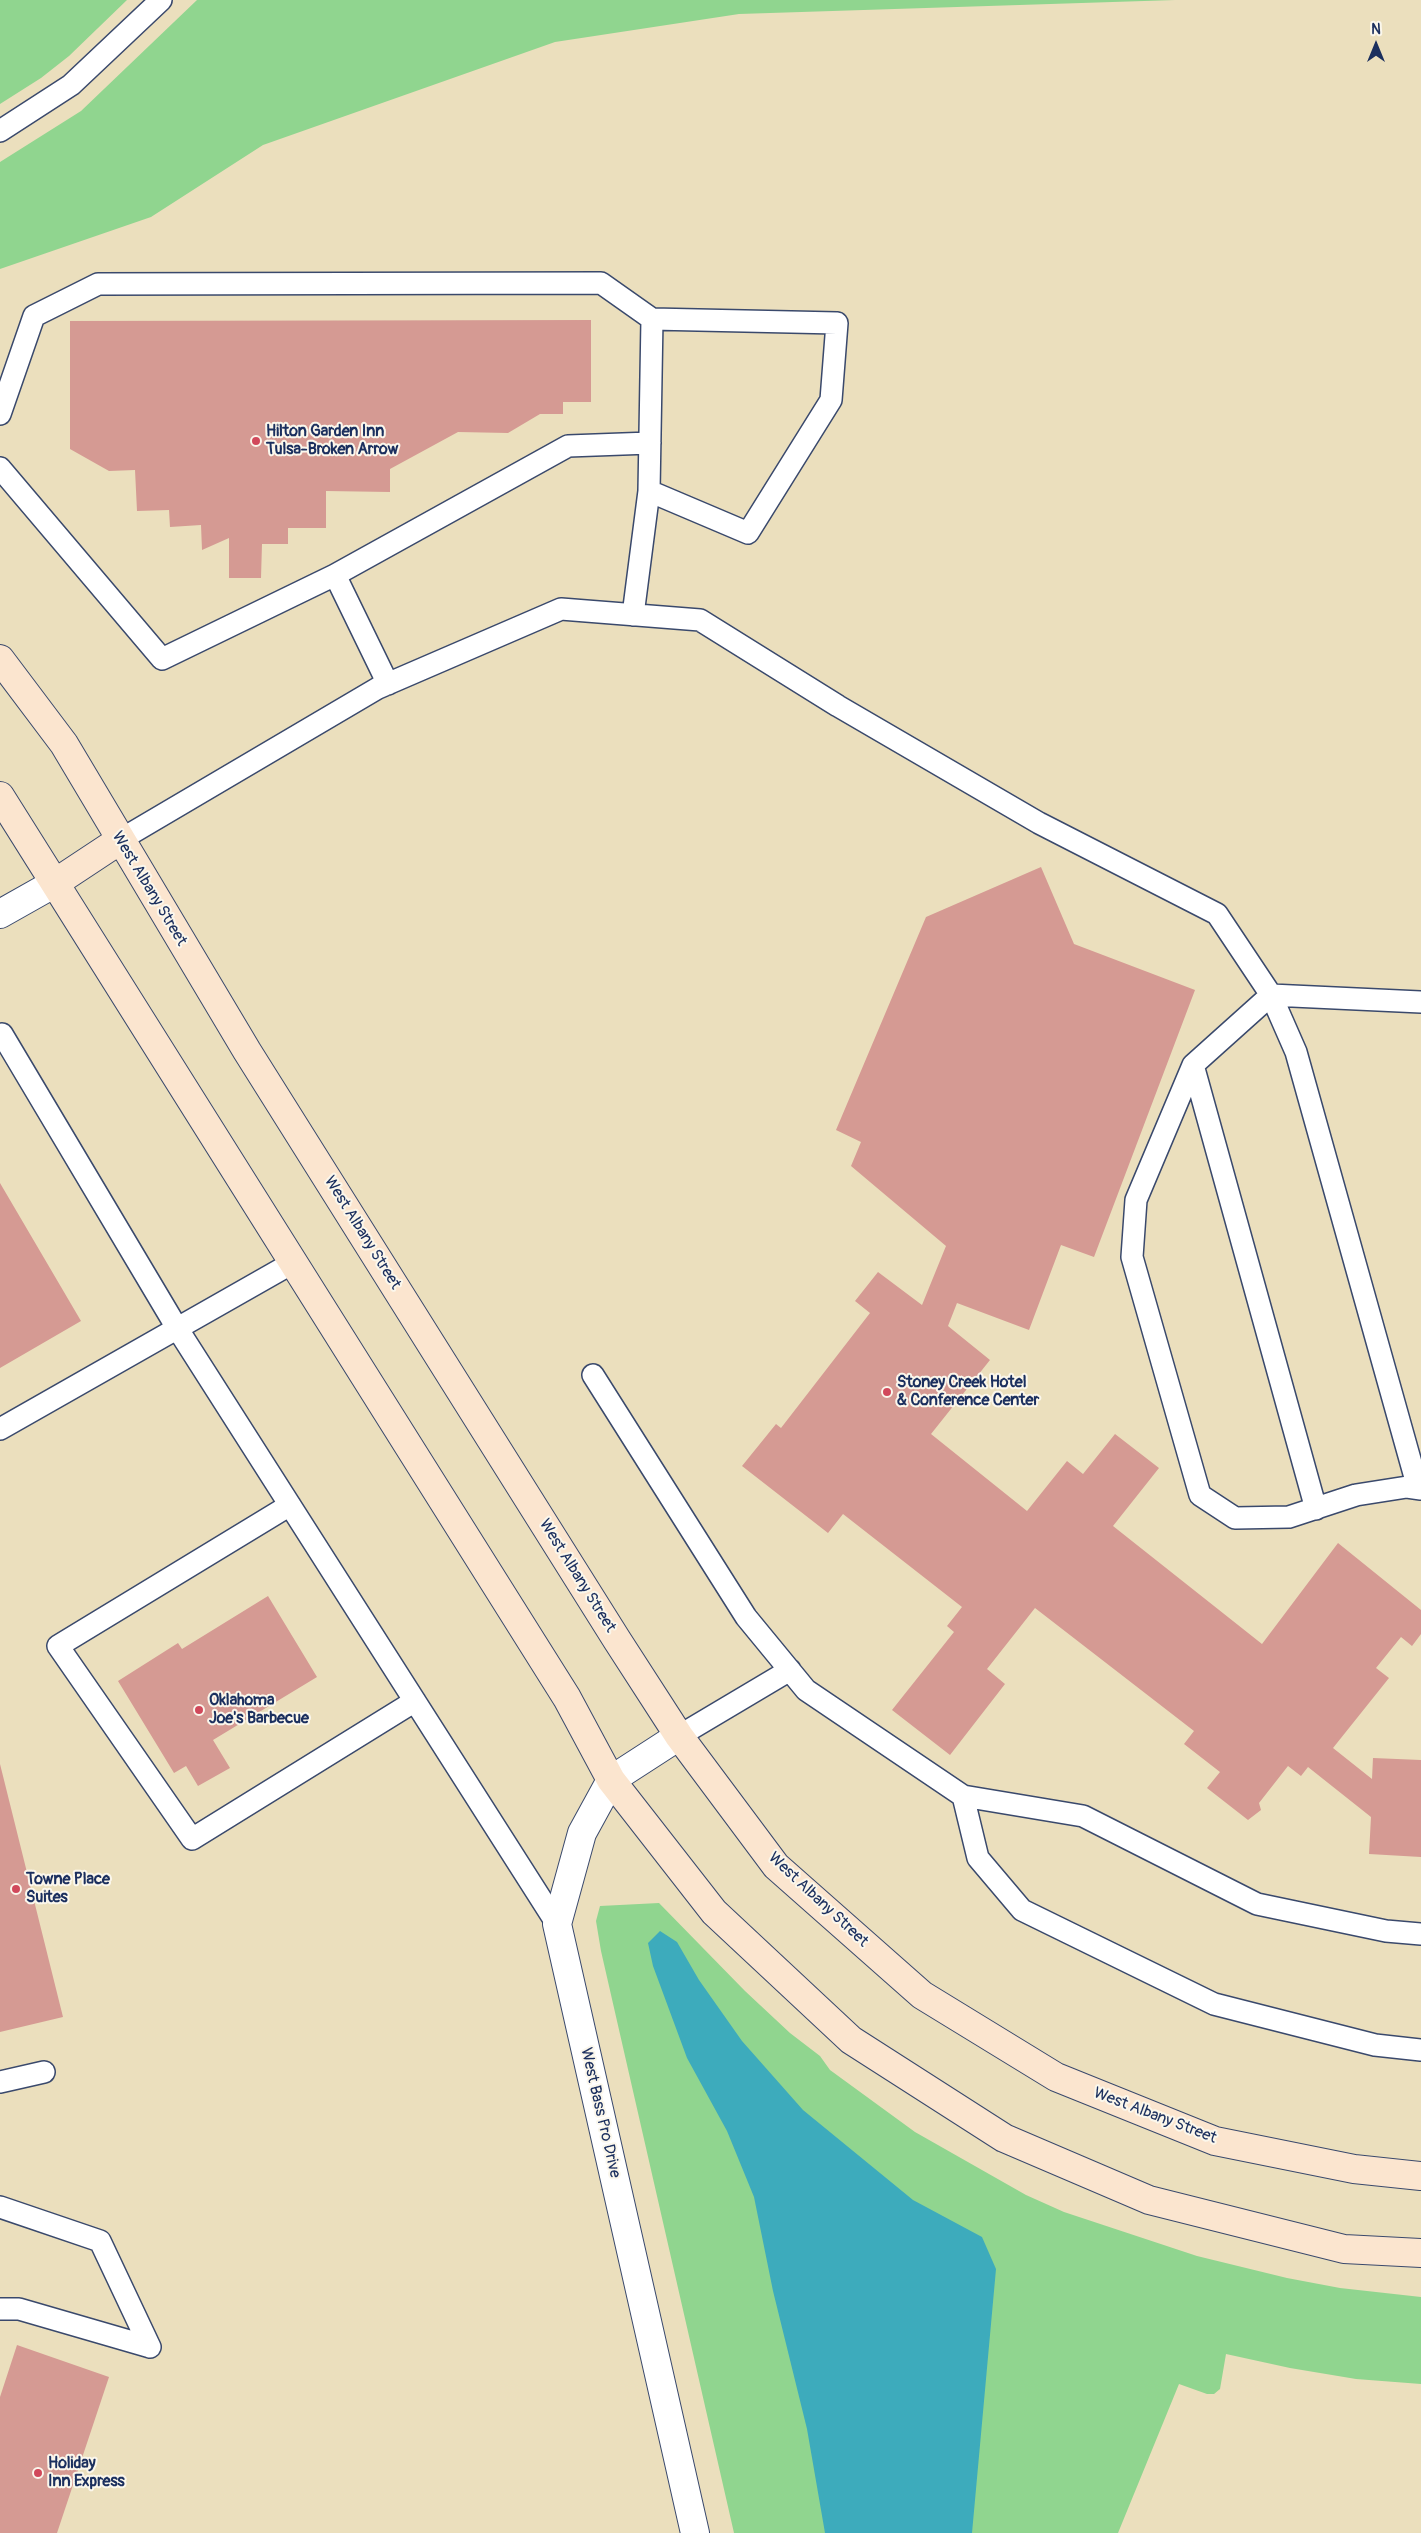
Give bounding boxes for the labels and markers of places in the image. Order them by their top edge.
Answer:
place label: Hilton Garden Inn Tulsa-Broken Arrow [266,422,398,460]
marker: Hilton Garden Inn Tulsa-Broken Arrow [250,435,262,447]
place label: Stoney Creek Hotel & Conference Center [897,1373,1039,1411]
marker: Stoney Creek Hotel & Conference Center [881,1386,893,1398]
place label: Oklahoma Joe's Barbecue [209,1691,309,1729]
marker: Oklahoma Joe's Barbecue [193,1704,205,1716]
place label: Towne Place Suites [26,1870,110,1908]
marker: Towne Place Suites [10,1883,22,1895]
place label: Holiday Inn Express [48,2454,125,2492]
marker: Holiday Inn Express [32,2467,44,2479]

